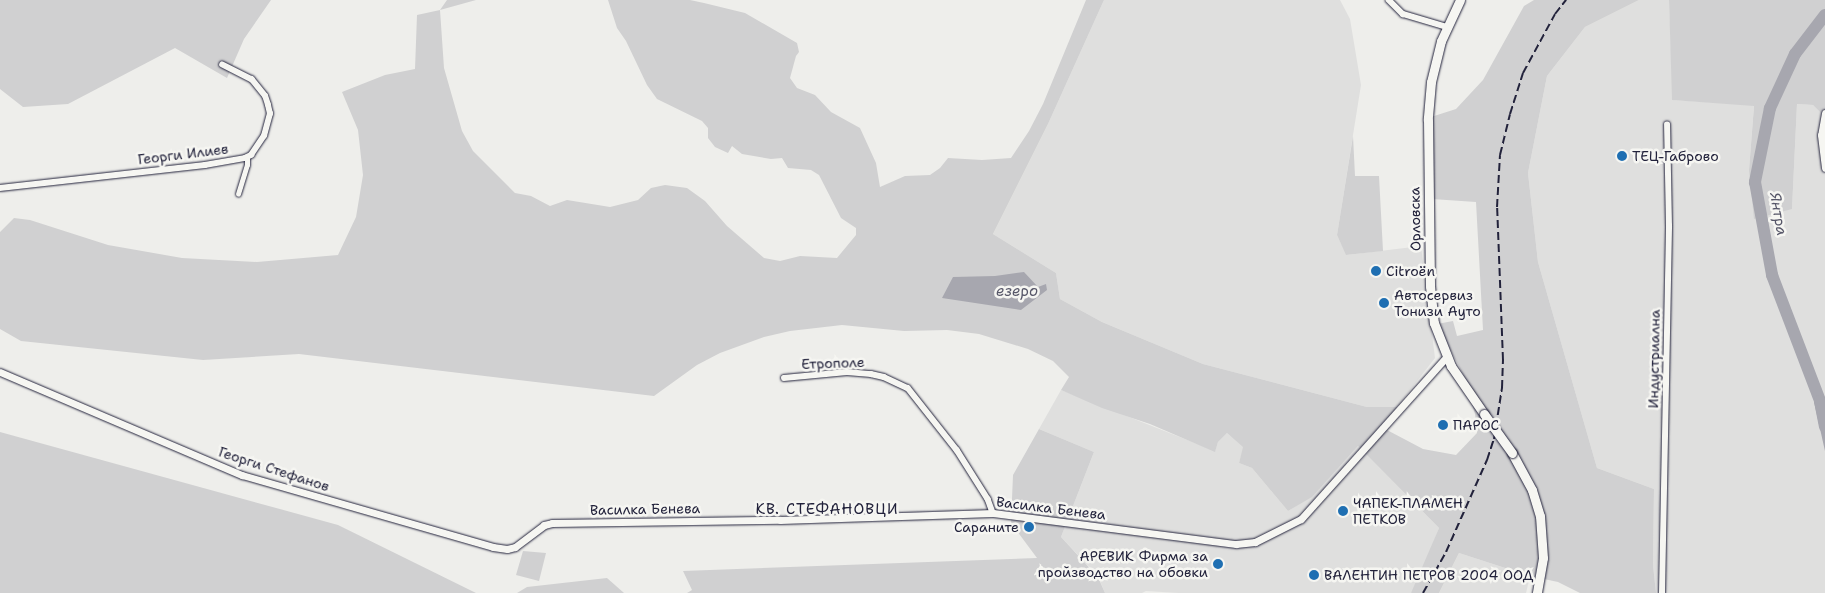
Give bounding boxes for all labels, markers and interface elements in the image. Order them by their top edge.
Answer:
street label: Георги Илиев [137,140,229,168]
place label: ТЕЦ-Габрово [1632,148,1719,164]
marker: ТЕЦ-Габрово [1616,150,1628,162]
street label: Орловска [1406,187,1424,251]
water label: Янтра [1765,191,1791,237]
place label: Citroën [1386,263,1435,279]
marker: Citroën [1370,265,1382,277]
water label: езеро [996,283,1038,301]
place label: Автосервиз Тонизи Ауто [1394,287,1481,320]
marker: Автосервиз Тонизи Ауто [1378,297,1390,309]
street label: Индустриална [1645,309,1663,409]
street label: Етрополе [801,353,865,373]
place label: ПАРОС [1453,417,1499,433]
marker: ПАРОС [1437,419,1449,431]
street label: Георги Стефанов [217,443,331,495]
street label: Василка Бенева [995,493,1107,523]
place label: ЧАПЕК-ПЛАМЕН ПЕТКОВ [1353,495,1463,528]
street label: Василка Бенева [590,500,700,518]
district label: КВ. СТЕФАНОВЦИ [754,501,900,519]
marker: ЧАПЕК-ПЛАМЕН ПЕТКОВ [1337,505,1349,517]
place label: Сараните [954,519,1019,535]
marker: Сараните [1023,521,1035,533]
place label: АРЕВИК Фирма за пройзводство на обовки [1038,548,1208,580]
marker: АРЕВИК Фирма за пройзводство на обовки [1212,558,1224,570]
place label: ВАЛЕНТИН ПЕТРОВ 2004 ООД [1324,567,1533,583]
marker: ВАЛЕНТИН ПЕТРОВ 2004 ООД [1308,569,1320,581]

